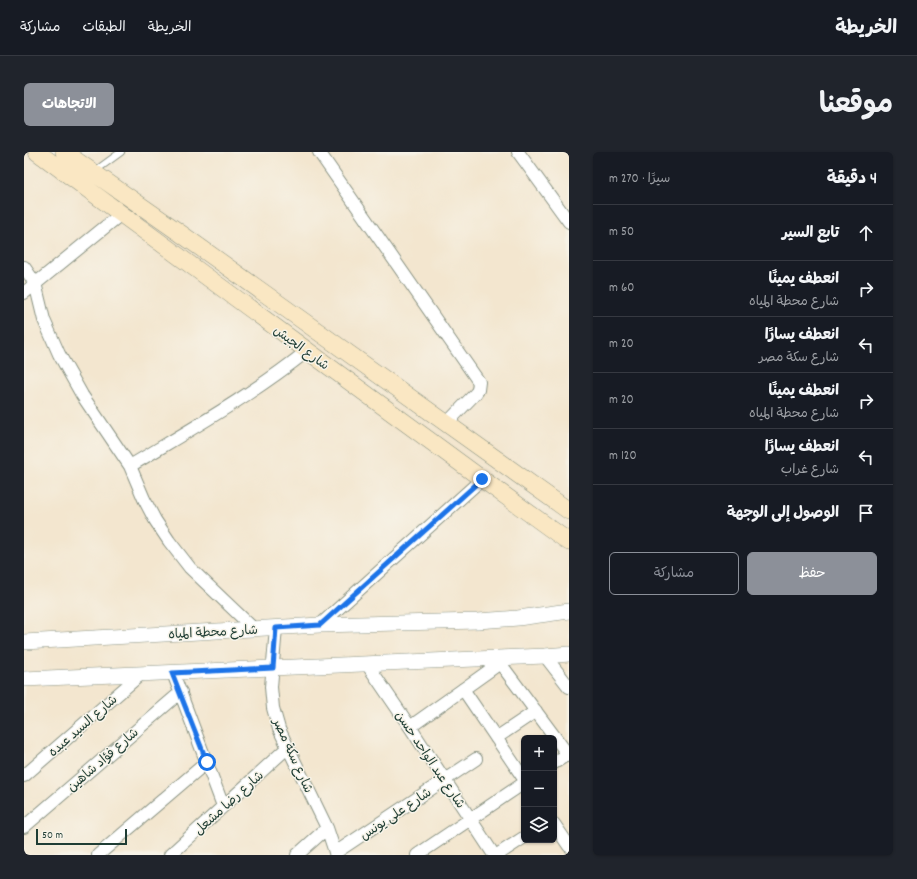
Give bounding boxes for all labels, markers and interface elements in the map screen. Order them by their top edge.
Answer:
text: الخريطة [835,16,897,43]
text: مشاركة [20,18,60,38]
text: الطبقات [82,18,126,38]
text: الخريطة [148,18,191,38]
button: الاتجاهات [24,83,114,126]
text: موقعنا [819,87,893,127]
text: 4 دقيقة [827,168,877,192]
text: سيرًا · 270 m [609,170,670,189]
icon: ahead [855,222,877,244]
text: 50 m [609,223,634,242]
text: تابع السير [782,223,839,245]
text: انعطف يمينًا [769,269,839,291]
icon: right [855,278,877,300]
text: 60 m [609,279,634,298]
text: شارع محطة المياه [749,293,839,312]
street label: شارع الجيش [269,322,333,376]
text: انعطف يسارًا [765,325,839,347]
icon: left [855,334,877,356]
text: 20 m [609,335,634,354]
text: شارع سكة مصر [759,349,839,368]
text: انعطف يمينًا [769,381,839,403]
icon: right [855,390,877,412]
text: 20 m [609,391,634,410]
text: شارع محطة المياه [749,405,839,424]
text: انعطف يسارًا [765,437,839,459]
icon: left [855,446,877,468]
text: 120 m [609,447,637,466]
text: شارع غراب [781,461,839,480]
route end [473,470,491,488]
icon: arrive [855,502,877,524]
text: الوصول إلى الوجهة [727,503,839,525]
button: مشاركة [609,552,739,595]
button: حفظ [747,552,877,595]
street label: شارع محطة المياه [168,622,259,645]
street label: شارع السيد عبده [45,691,122,762]
street label: شارع عبد الواحد حسن [389,708,469,813]
street label: شارع سكة مصر [266,715,317,797]
street label: شارع فؤاد شاهين [64,724,144,797]
map controls [521,735,557,843]
button: + [521,735,557,771]
route start [198,753,216,771]
street label: شارع رضا مشعل [191,767,269,840]
button: − [521,771,557,807]
street label: شارع على يونس [357,784,436,846]
button: layers [521,807,557,843]
scale bar [36,827,127,846]
text: 50 m [42,828,63,844]

